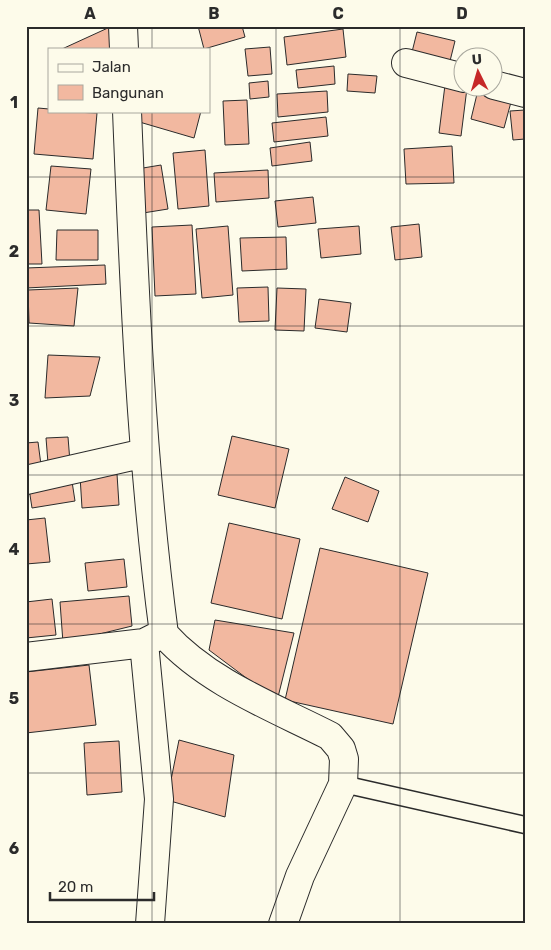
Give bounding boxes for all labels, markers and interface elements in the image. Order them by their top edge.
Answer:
text: A [84,4,96,23]
text: B [208,4,220,23]
text: C [332,4,344,23]
text: D [456,4,468,23]
legend [48,48,210,112]
north arrow [454,48,504,98]
text: U [471,51,483,68]
text: Jalan [92,58,131,76]
text: Bangunan [92,84,164,102]
text: 1 [10,93,18,112]
text: 2 [9,242,19,261]
text: 3 [9,391,19,410]
text: 4 [9,540,20,559]
text: 5 [9,689,19,708]
text: 6 [9,839,19,858]
scale bar [50,870,154,902]
text: 20 m [58,878,93,896]

